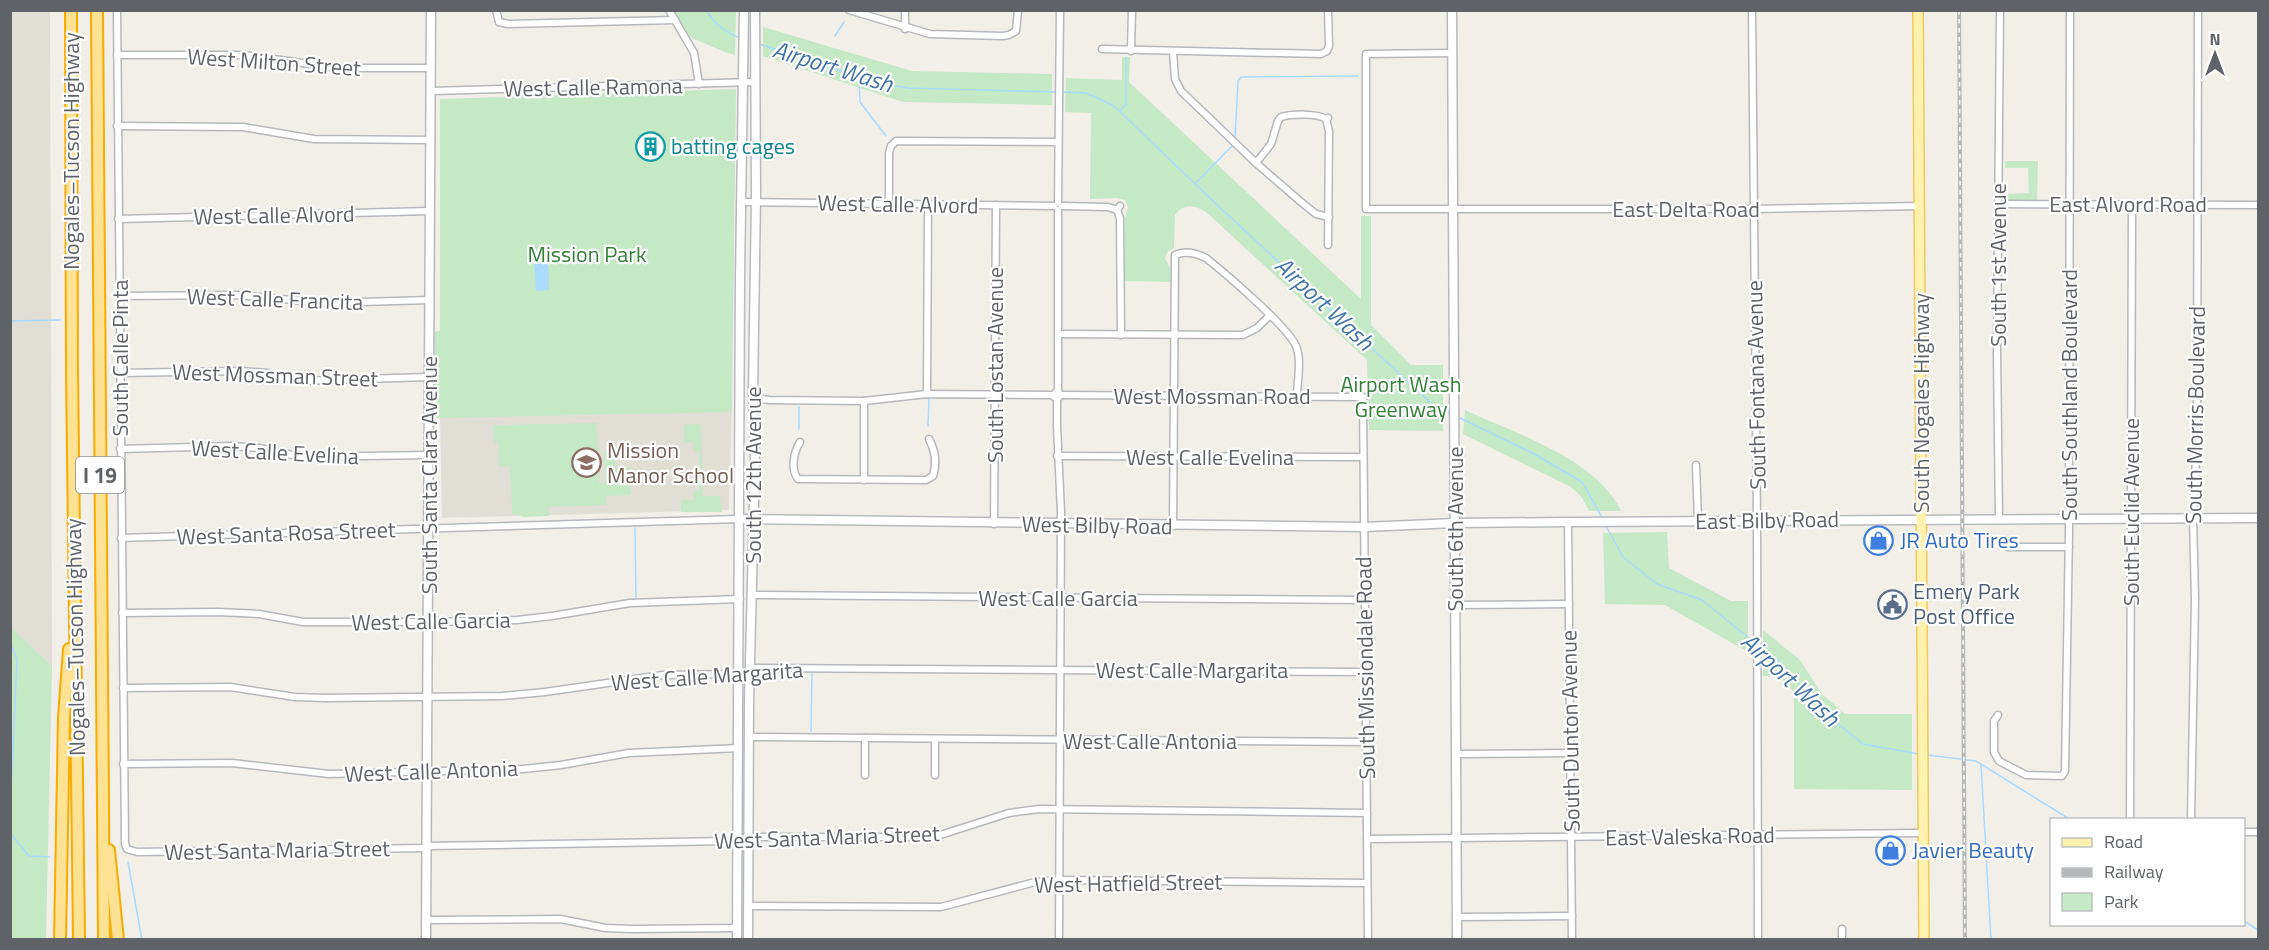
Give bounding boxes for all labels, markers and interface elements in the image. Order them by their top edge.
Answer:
north arrow [2185,24,2245,84]
text: N [2209,27,2221,51]
water label: Airport Wash [769,31,898,102]
street label: Nogales–Tucson Highway [54,32,88,270]
street label: West Milton Street [186,39,362,85]
street label: West Calle Ramona [503,68,683,106]
place label: batting cages [671,129,795,163]
building icon: batting cages [634,130,666,162]
street label: South 1st Avenue [1981,183,2015,347]
street label: West Calle Alvord [817,186,979,222]
street label: East Alvord Road [2049,187,2207,221]
street label: East Delta Road [1612,192,1760,226]
street label: West Calle Alvord [193,197,355,233]
park label: Mission Park [528,237,647,271]
water label: Airport Wash [1267,248,1383,359]
street label: South Lostan Avenue [978,267,1012,463]
street label: South Southland Boulevard [2052,269,2086,521]
street label: South Calle Pinta [103,279,137,437]
street label: West Calle Francita [186,279,364,319]
street label: South Fontana Avenue [1737,280,1775,490]
street label: South Nogales Highway [1904,292,1938,513]
street label: South Morris Boulevard [2176,306,2214,524]
street label: West Mossman Street [171,354,379,396]
street label: South Santa Clara Avenue [412,356,446,594]
park label: Airport Wash Greenway [1340,367,1462,426]
street label: West Mossman Road [1113,379,1311,413]
street label: South 12th Avenue [736,386,770,564]
street label: South Euclid Avenue [2114,418,2148,606]
street label: West Calle Evelina [190,431,360,473]
place label: Mission Manor School [607,433,734,492]
street label: West Calle Evelina [1126,440,1294,474]
street label: South 6th Avenue [1438,446,1472,612]
school or university icon: Mission Manor School [570,447,602,479]
road number: I 19 [76,457,124,493]
street label: East Bilby Road [1695,502,1839,538]
street label: West Bilby Road [1021,507,1173,543]
street label: West Santa Rosa Street [176,512,396,554]
street label: Nogales–Tucson Highway [56,518,94,756]
place label: JR Auto Tires [1900,523,2019,557]
shop icon: JR Auto Tires [1863,524,1895,556]
street label: South Missiondale Road [1346,556,1384,780]
place label: Emery Park Post Office [1913,574,2020,633]
street label: West Calle Garcia [978,581,1138,615]
public building icon: Emery Park Post Office [1876,588,1908,620]
street label: West Calle Garcia [351,603,511,639]
water label: Airport Wash [1733,624,1849,735]
street label: South Dunton Avenue [1551,630,1589,832]
street label: West Calle Margarita [610,652,804,700]
street label: West Calle Margarita [1096,653,1288,687]
street label: West Calle Antonia [1063,724,1237,758]
street label: West Calle Antonia [343,751,519,791]
street label: West Santa Maria Street [714,816,941,858]
street label: East Valeska Road [1605,818,1775,854]
legend [2050,818,2245,926]
text: Road [2104,828,2143,855]
street label: West Santa Maria Street [164,831,390,869]
place label: Javier Beauty [1912,833,2034,867]
shop icon: Javier Beauty [1875,834,1907,866]
text: Railway [2104,858,2164,885]
street label: West Hatfield Street [1034,864,1223,902]
text: Park [2104,888,2139,915]

